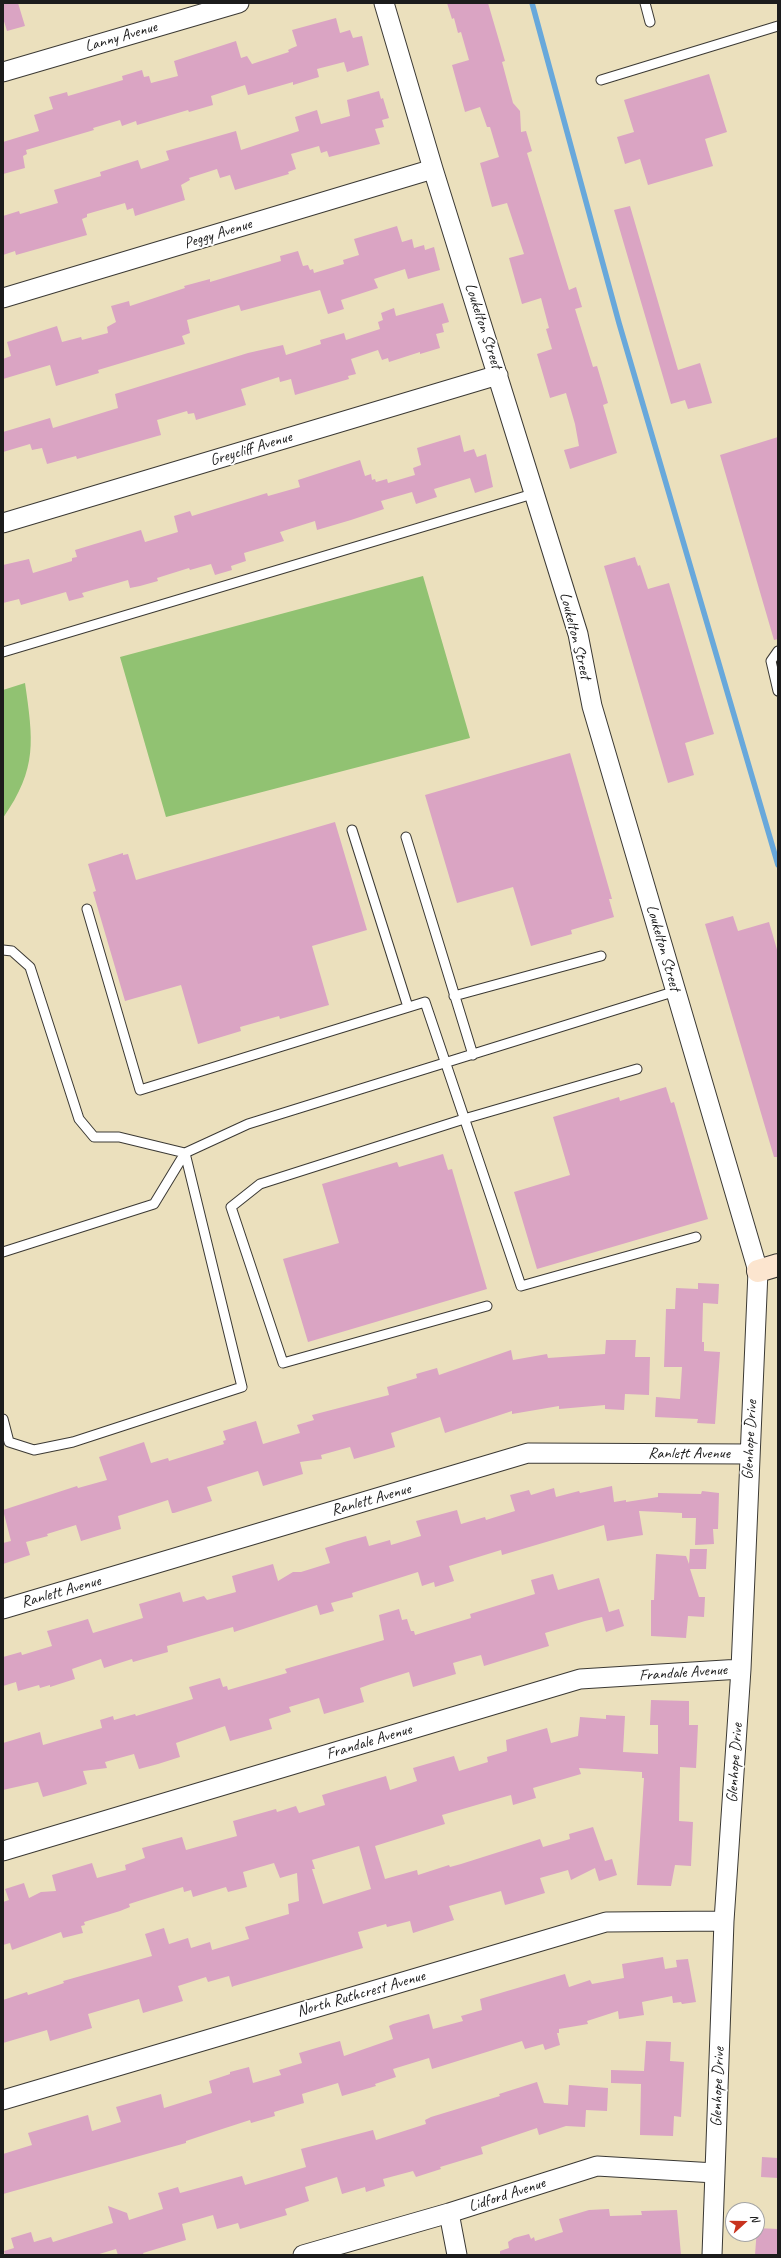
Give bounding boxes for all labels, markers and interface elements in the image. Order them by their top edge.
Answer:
street label: Lanny Avenue [83,18,159,56]
street label: Peggy Avenue [182,215,254,253]
street label: Loukelton Street [460,281,506,371]
street label: Greycliff Avenue [208,427,294,471]
street label: Loukelton Street [555,591,595,681]
street label: Loukelton Street [642,903,684,993]
street label: Glenhope Drive [738,1400,762,1480]
street label: Ranlett Avenue [648,1444,730,1464]
street label: Ranlett Avenue [329,1480,413,1520]
street label: Ranlett Avenue [19,1572,103,1612]
street label: Frandale Avenue [638,1660,728,1686]
street label: Frandale Avenue [324,1720,414,1764]
street label: Glenhope Drive [723,1723,747,1803]
street label: North Ruthcrest Avenue [295,1967,427,2021]
street label: Glenhope Drive [707,2047,729,2127]
street label: Lidford Avenue [466,2174,548,2216]
north arrow [725,2202,765,2242]
text: N [748,2212,763,2224]

